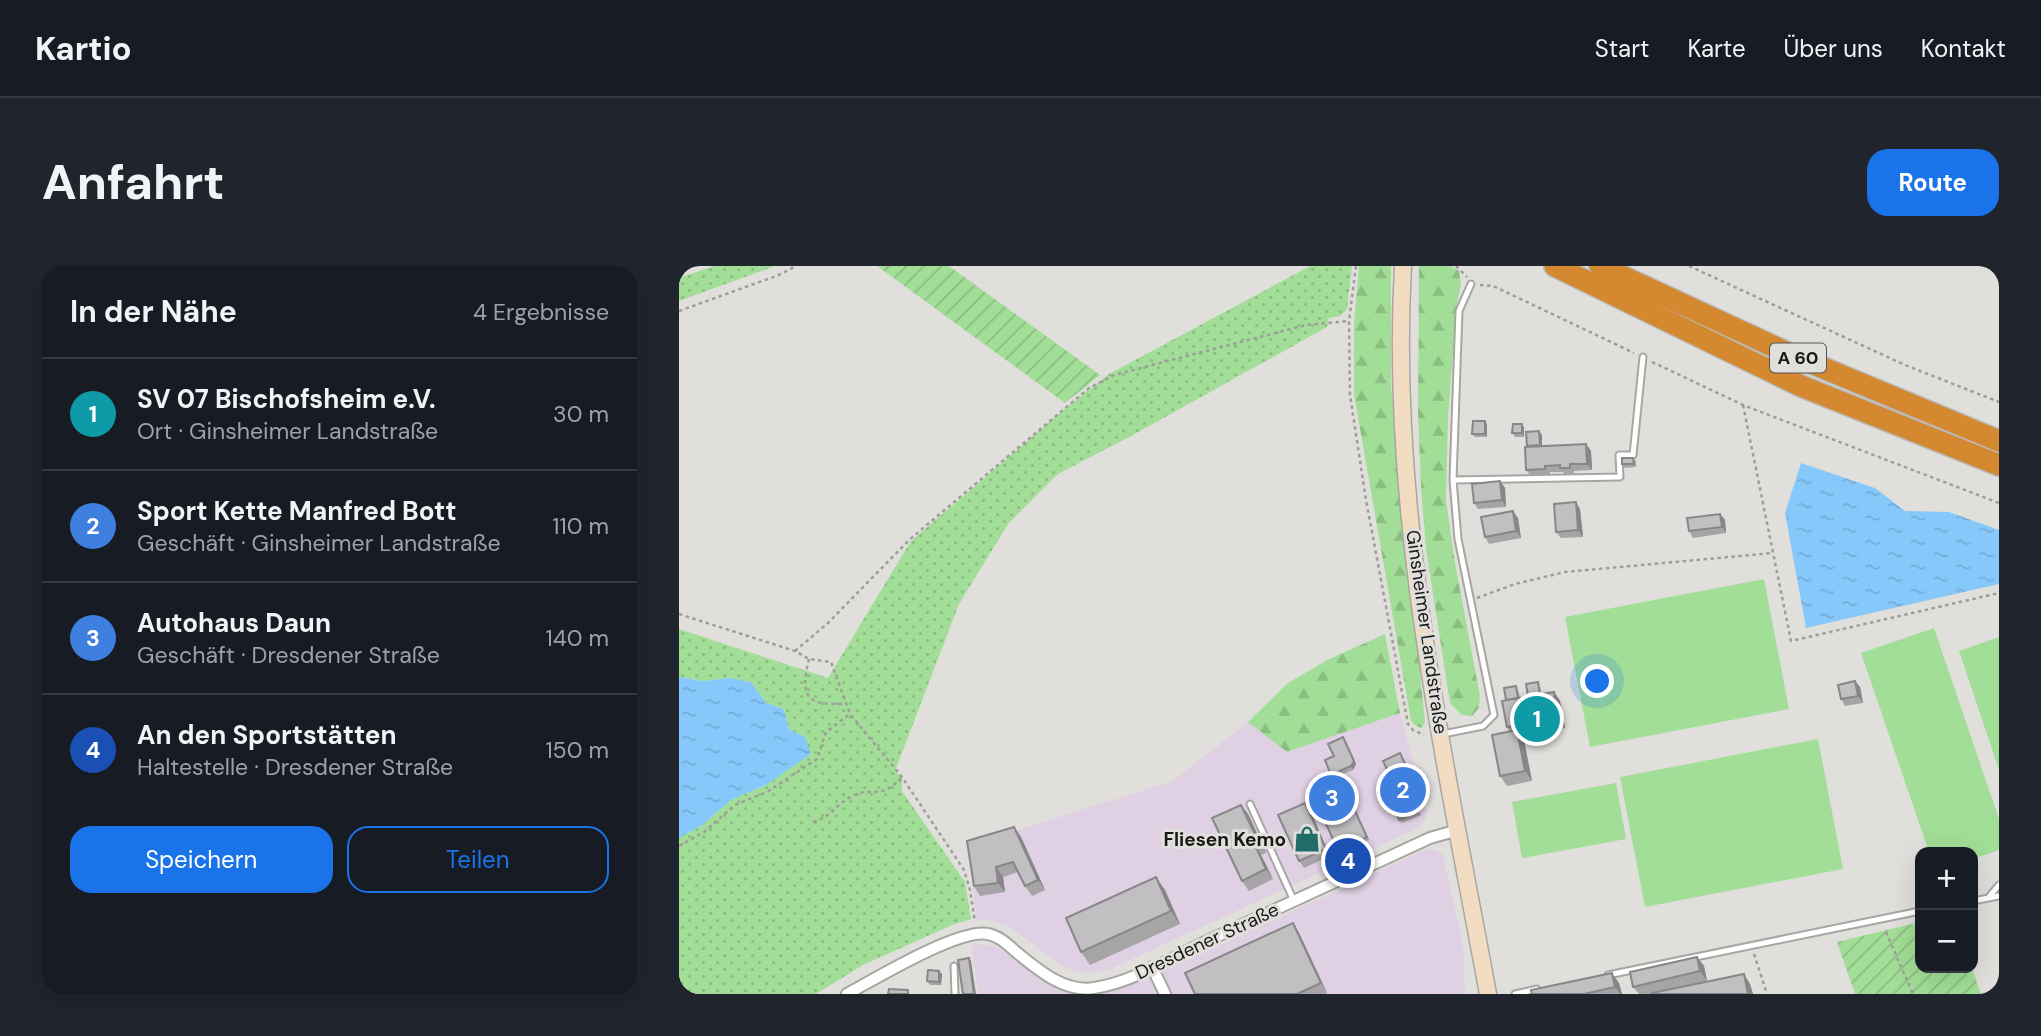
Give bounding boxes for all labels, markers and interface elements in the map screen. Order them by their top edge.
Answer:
text: Kartio [35,27,132,70]
text: Start [1595,33,1649,64]
text: Karte [1687,33,1746,64]
text: Über uns [1784,33,1883,64]
text: Kontakt [1921,33,2006,64]
button: Route [1867,149,1999,216]
text: Anfahrt [42,150,224,214]
text: In der Nähe [70,292,237,331]
text: 4 Ergebnisse [473,297,609,327]
road number: A 60 [1770,344,1826,372]
text: SV 07 Bischofsheim e.V. [137,382,436,416]
text: 1 [89,399,97,429]
text: 30 m [553,399,609,429]
text: Ort · Ginsheimer Landstraße [137,416,438,446]
text: Sport Kette Manfred Bott [137,494,457,528]
text: 2 [86,511,100,541]
text: 110 m [552,511,609,541]
text: Geschäft · Ginsheimer Landstraße [137,528,501,558]
street label: Ginsheimer Landstraße [1400,528,1454,736]
text: Autohaus Daun [137,606,331,640]
text: 3 [86,623,100,653]
text: 140 m [546,623,609,653]
text: Geschäft · Dresdener Straße [137,640,440,670]
your location [1580,664,1614,698]
pin: 1 [1514,693,1560,745]
text: An den Sportstätten [137,718,397,752]
text: 4 [86,735,100,765]
text: 150 m [545,735,609,765]
text: Haltestelle · Dresdener Straße [137,752,453,782]
pin: 2 [1380,764,1426,816]
pin: 3 [1309,772,1355,824]
shop icon: Fliesen Kemo [1292,824,1322,854]
button: Speichern [70,826,333,893]
button: Teilen [347,826,609,893]
place label: Fliesen Kemo [1163,827,1286,852]
pin: 4 [1325,835,1371,887]
map controls [1915,847,1978,973]
button: + [1915,847,1978,910]
street label: Dresdener Straße [1131,897,1283,985]
button: − [1915,910,1978,973]

